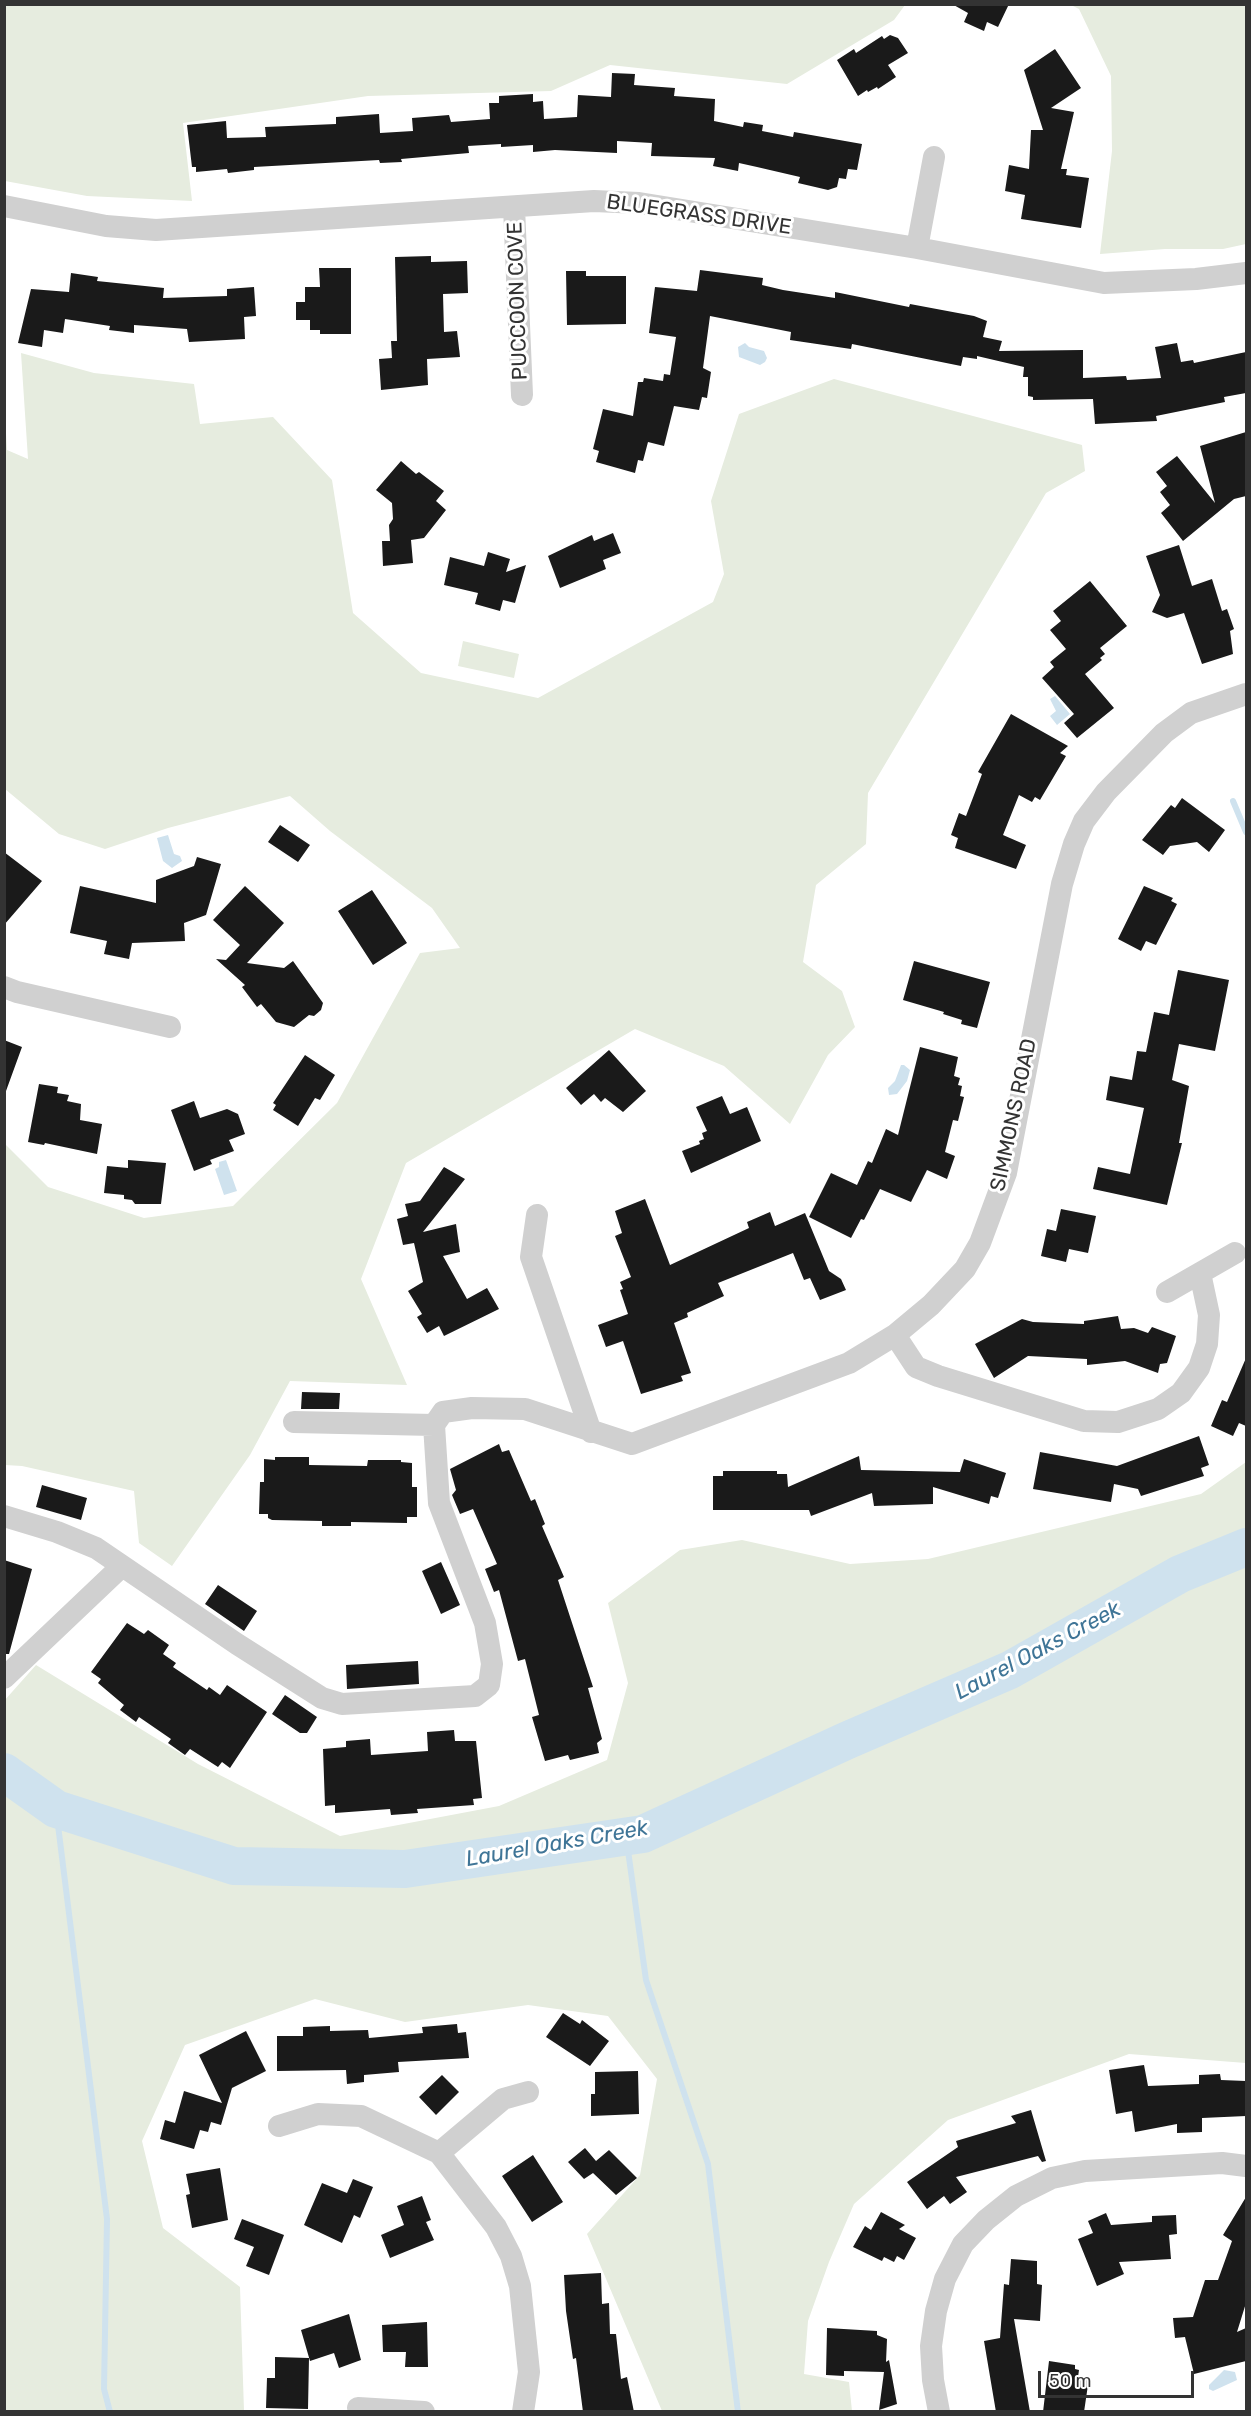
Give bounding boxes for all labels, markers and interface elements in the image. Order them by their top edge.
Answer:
street label: BLUEGRASS DRIVE [605,190,793,240]
street label: PUCCOON COVE [503,221,533,381]
street label: SIMMONS ROAD [986,1036,1042,1194]
water label: Laurel Oaks Creek [950,1596,1126,1706]
water label: Laurel Oaks Creek [464,1815,650,1873]
scale bar [1041,2359,1197,2397]
text: 50 m [1049,2370,1092,2392]

